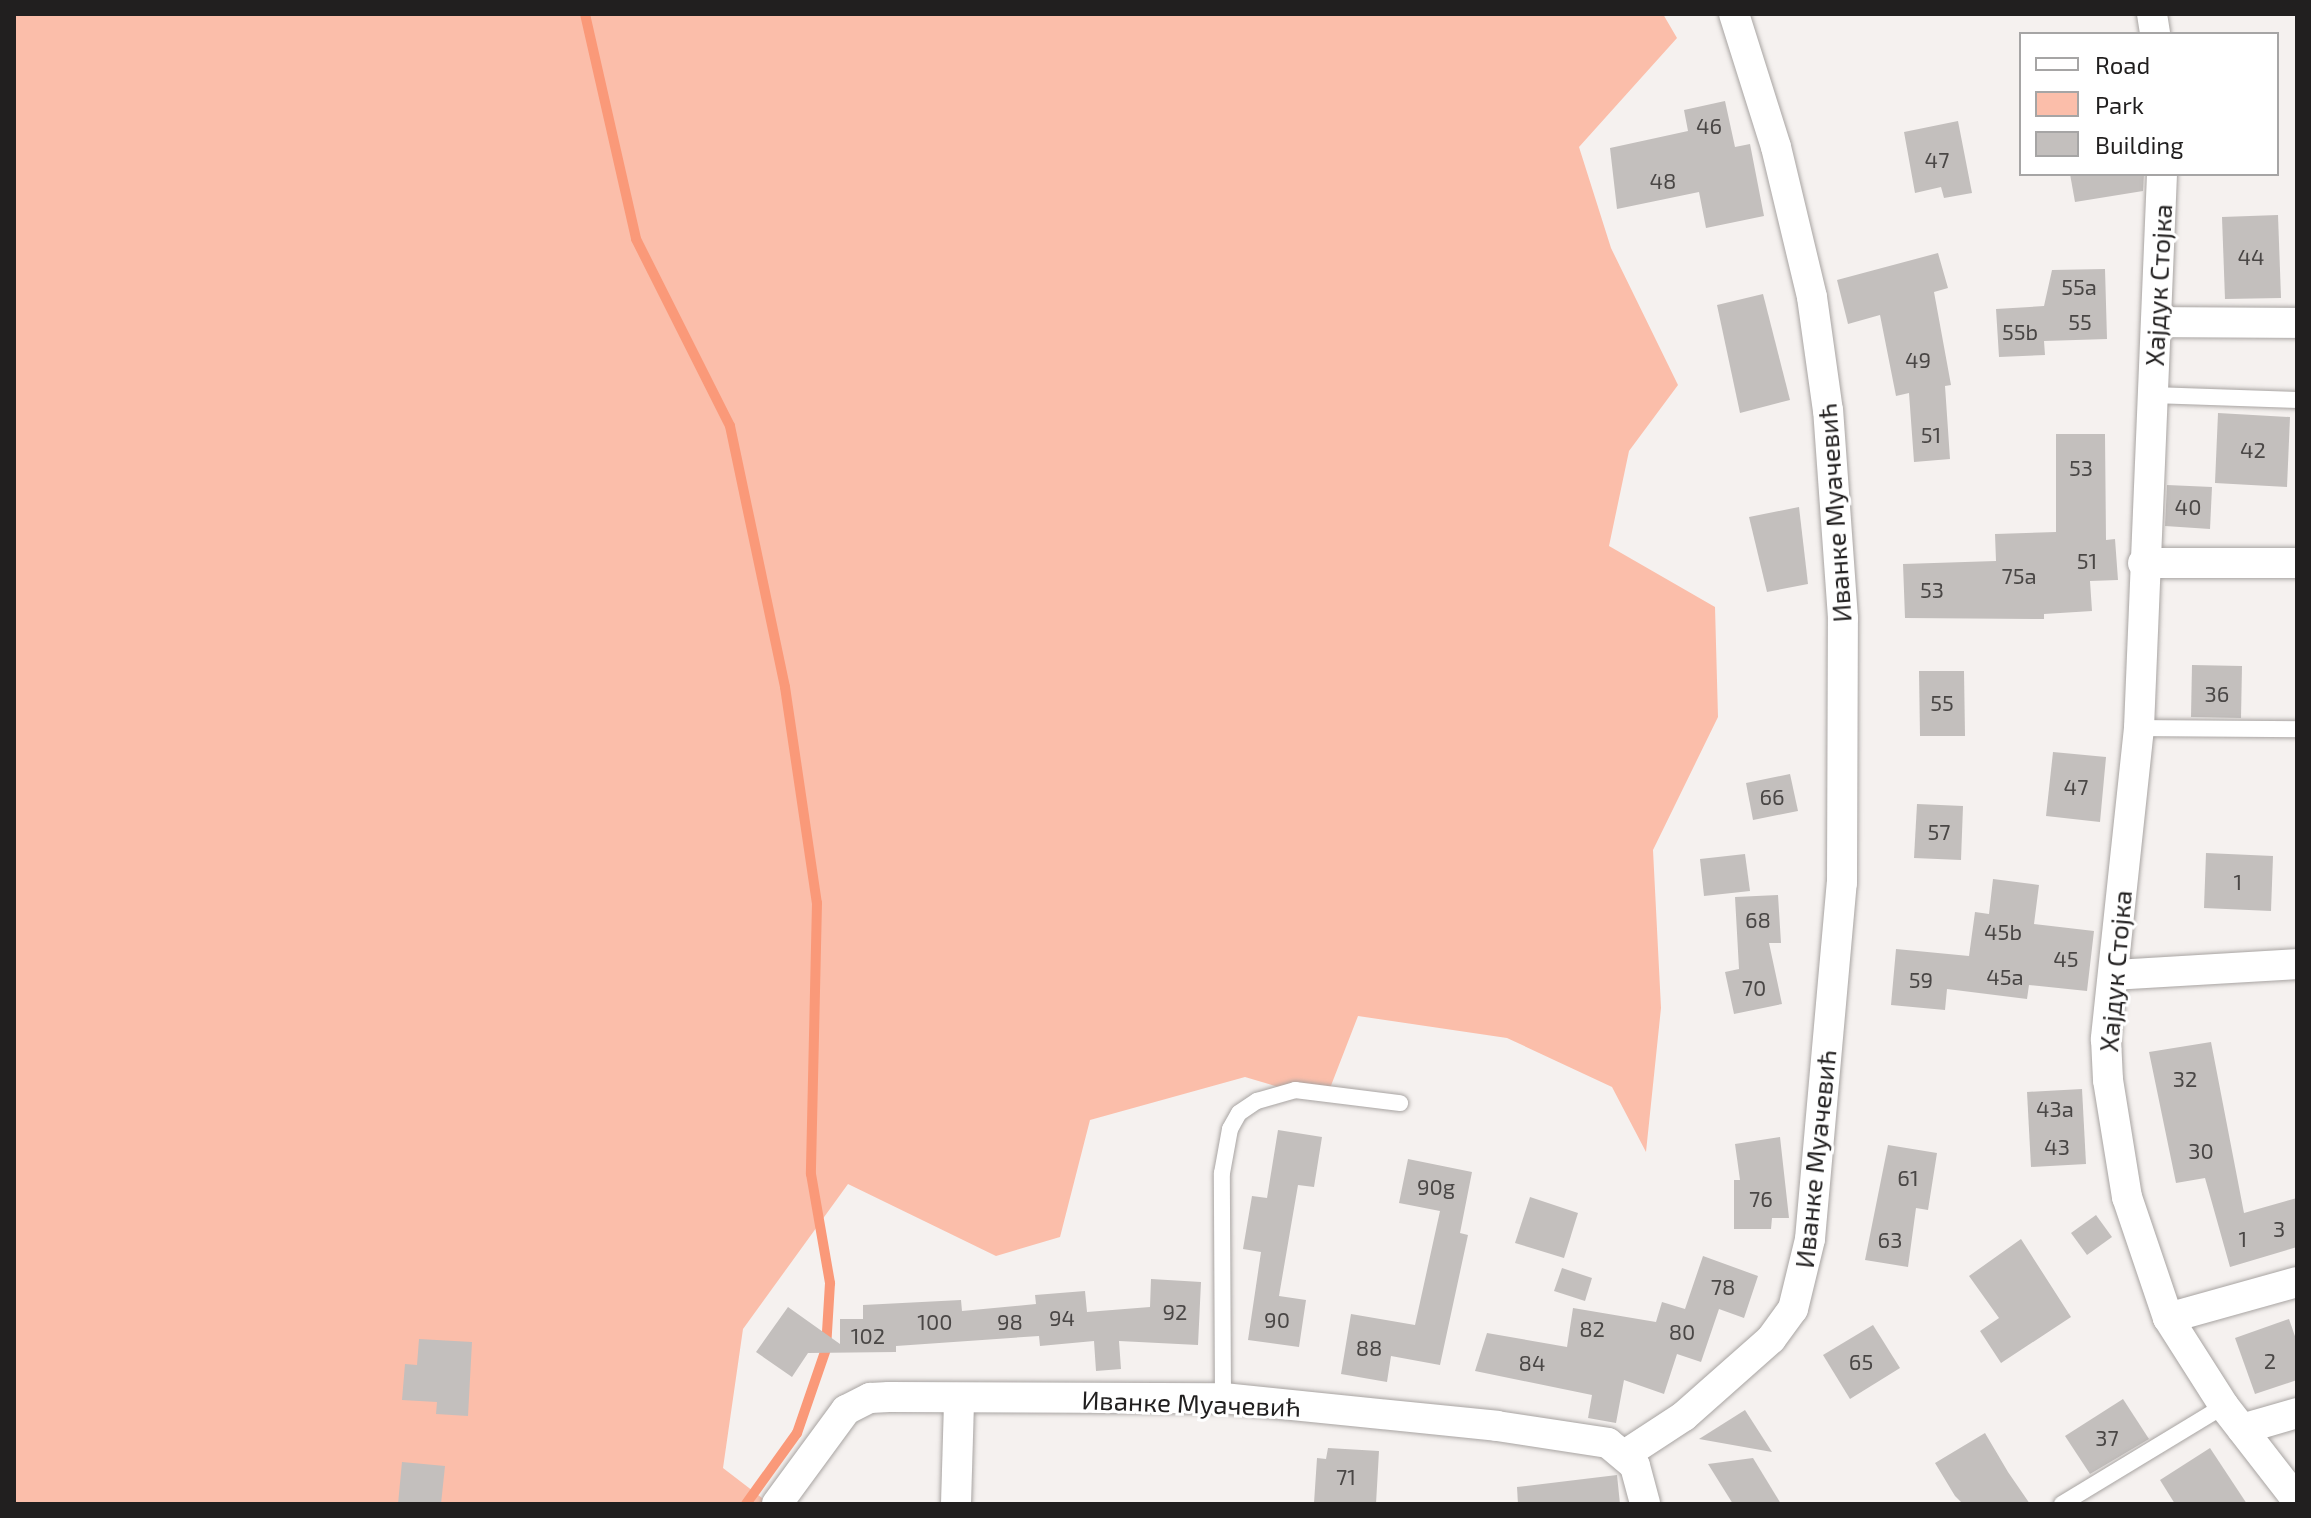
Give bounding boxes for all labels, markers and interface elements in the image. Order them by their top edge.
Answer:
legend [2019,32,2279,176]
text: Road [2095,50,2150,79]
text: Park [2095,90,2144,119]
house number: 46 [1696,113,1722,139]
text: Building [2095,130,2184,159]
house number: 47 [1925,147,1949,173]
house number: 48 [1650,168,1676,194]
street label: Хајдук Стојка [2138,203,2178,367]
house number: 44 [2237,244,2265,270]
house number: 55a [2061,274,2097,300]
house number: 55 [2068,309,2092,335]
house number: 55b [2002,319,2038,345]
house number: 49 [1905,347,1931,373]
street label: Иванке Муачевић [1811,403,1857,623]
house number: 51 [1921,422,1941,448]
house number: 42 [2240,437,2266,463]
house number: 53 [2069,455,2093,481]
house number: 40 [2175,494,2201,520]
house number: 51 [2077,548,2097,574]
house number: 75a [2001,563,2037,589]
house number: 53 [1920,577,1944,603]
house number: 36 [2205,681,2229,707]
house number: 55 [1930,690,1954,716]
house number: 47 [2064,774,2088,800]
house number: 66 [1759,784,1785,810]
house number: 57 [1927,819,1951,845]
house number: 1 [2234,869,2242,895]
street label: Хајдук Стојка [2092,889,2138,1053]
house number: 68 [1745,907,1771,933]
house number: 45b [1984,919,2022,945]
house number: 45 [2053,946,2079,972]
house number: 45a [1986,964,2024,990]
house number: 59 [1909,967,1933,993]
house number: 70 [1742,975,1766,1001]
street label: Иванке Муачевић [1788,1048,1842,1270]
house number: 32 [2173,1066,2197,1092]
house number: 43a [2036,1096,2074,1122]
house number: 43 [2044,1134,2070,1160]
house number: 30 [2188,1138,2214,1164]
house number: 61 [1897,1165,1919,1191]
house number: 90g [1417,1174,1455,1200]
house number: 76 [1749,1186,1773,1212]
house number: 3 [2273,1216,2285,1242]
house number: 1 [2239,1226,2247,1252]
house number: 63 [1878,1227,1902,1253]
house number: 78 [1711,1274,1735,1300]
house number: 92 [1163,1299,1187,1325]
house number: 94 [1049,1305,1075,1331]
house number: 90 [1264,1307,1290,1333]
house number: 100 [917,1309,953,1335]
house number: 98 [997,1309,1023,1335]
house number: 82 [1579,1316,1605,1342]
house number: 80 [1669,1319,1695,1345]
house number: 102 [851,1323,885,1349]
house number: 88 [1356,1335,1382,1361]
house number: 2 [2264,1348,2276,1374]
house number: 65 [1849,1349,1873,1375]
house number: 84 [1519,1350,1545,1376]
street label: Иванке Муачевић [1081,1384,1301,1422]
house number: 37 [2095,1425,2119,1451]
house number: 71 [1336,1464,1356,1490]

